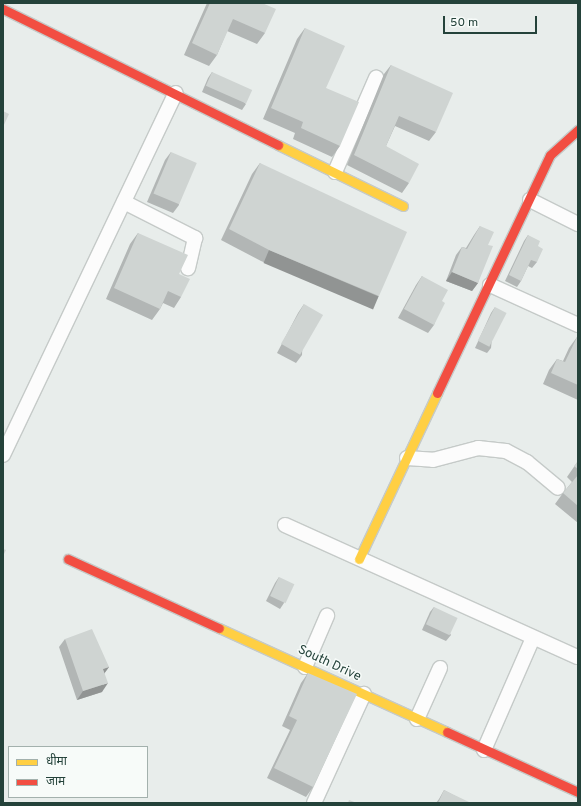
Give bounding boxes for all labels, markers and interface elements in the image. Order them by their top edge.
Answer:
scale bar [445,8,539,34]
text: 50 m [450,15,478,31]
street label: South Drive [295,643,363,685]
legend [8,746,148,798]
text: धीमा [46,754,67,770]
text: जाम [46,774,65,790]

